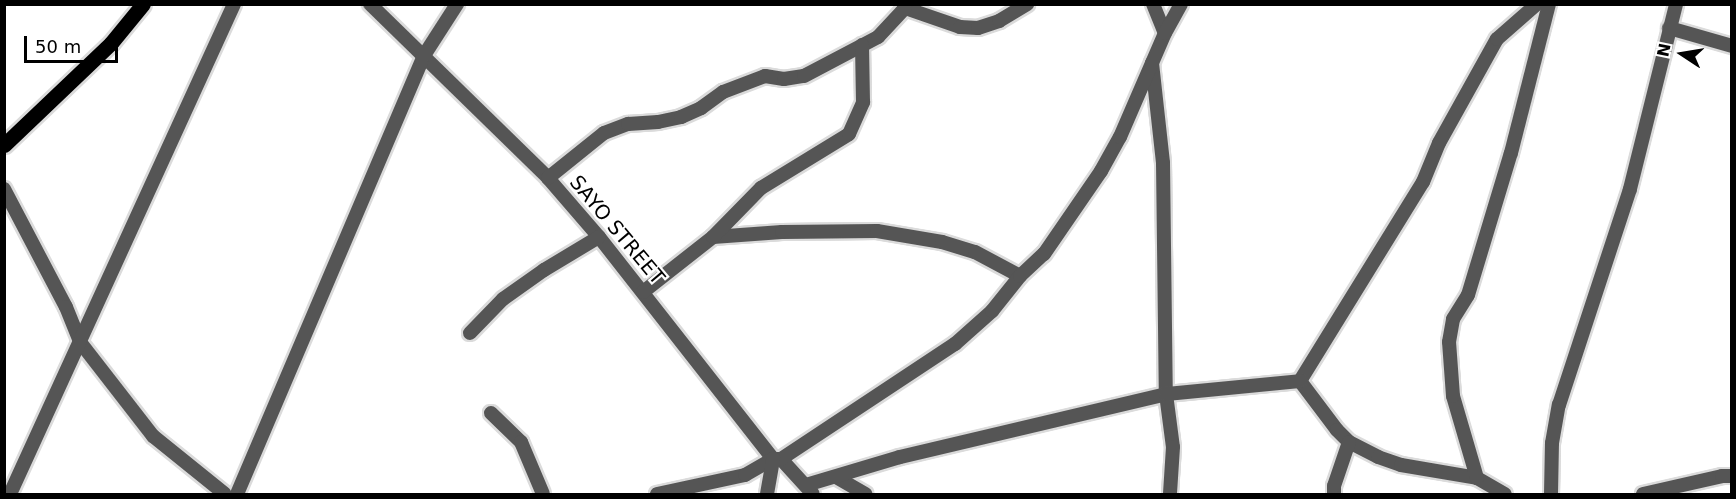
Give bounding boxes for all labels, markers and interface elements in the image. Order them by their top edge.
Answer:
scale bar [27,24,122,62]
north arrow [1652,24,1712,84]
text: 50 m [35,36,81,57]
text: N [1653,42,1675,59]
street label: SAYO STREET [565,171,669,289]

